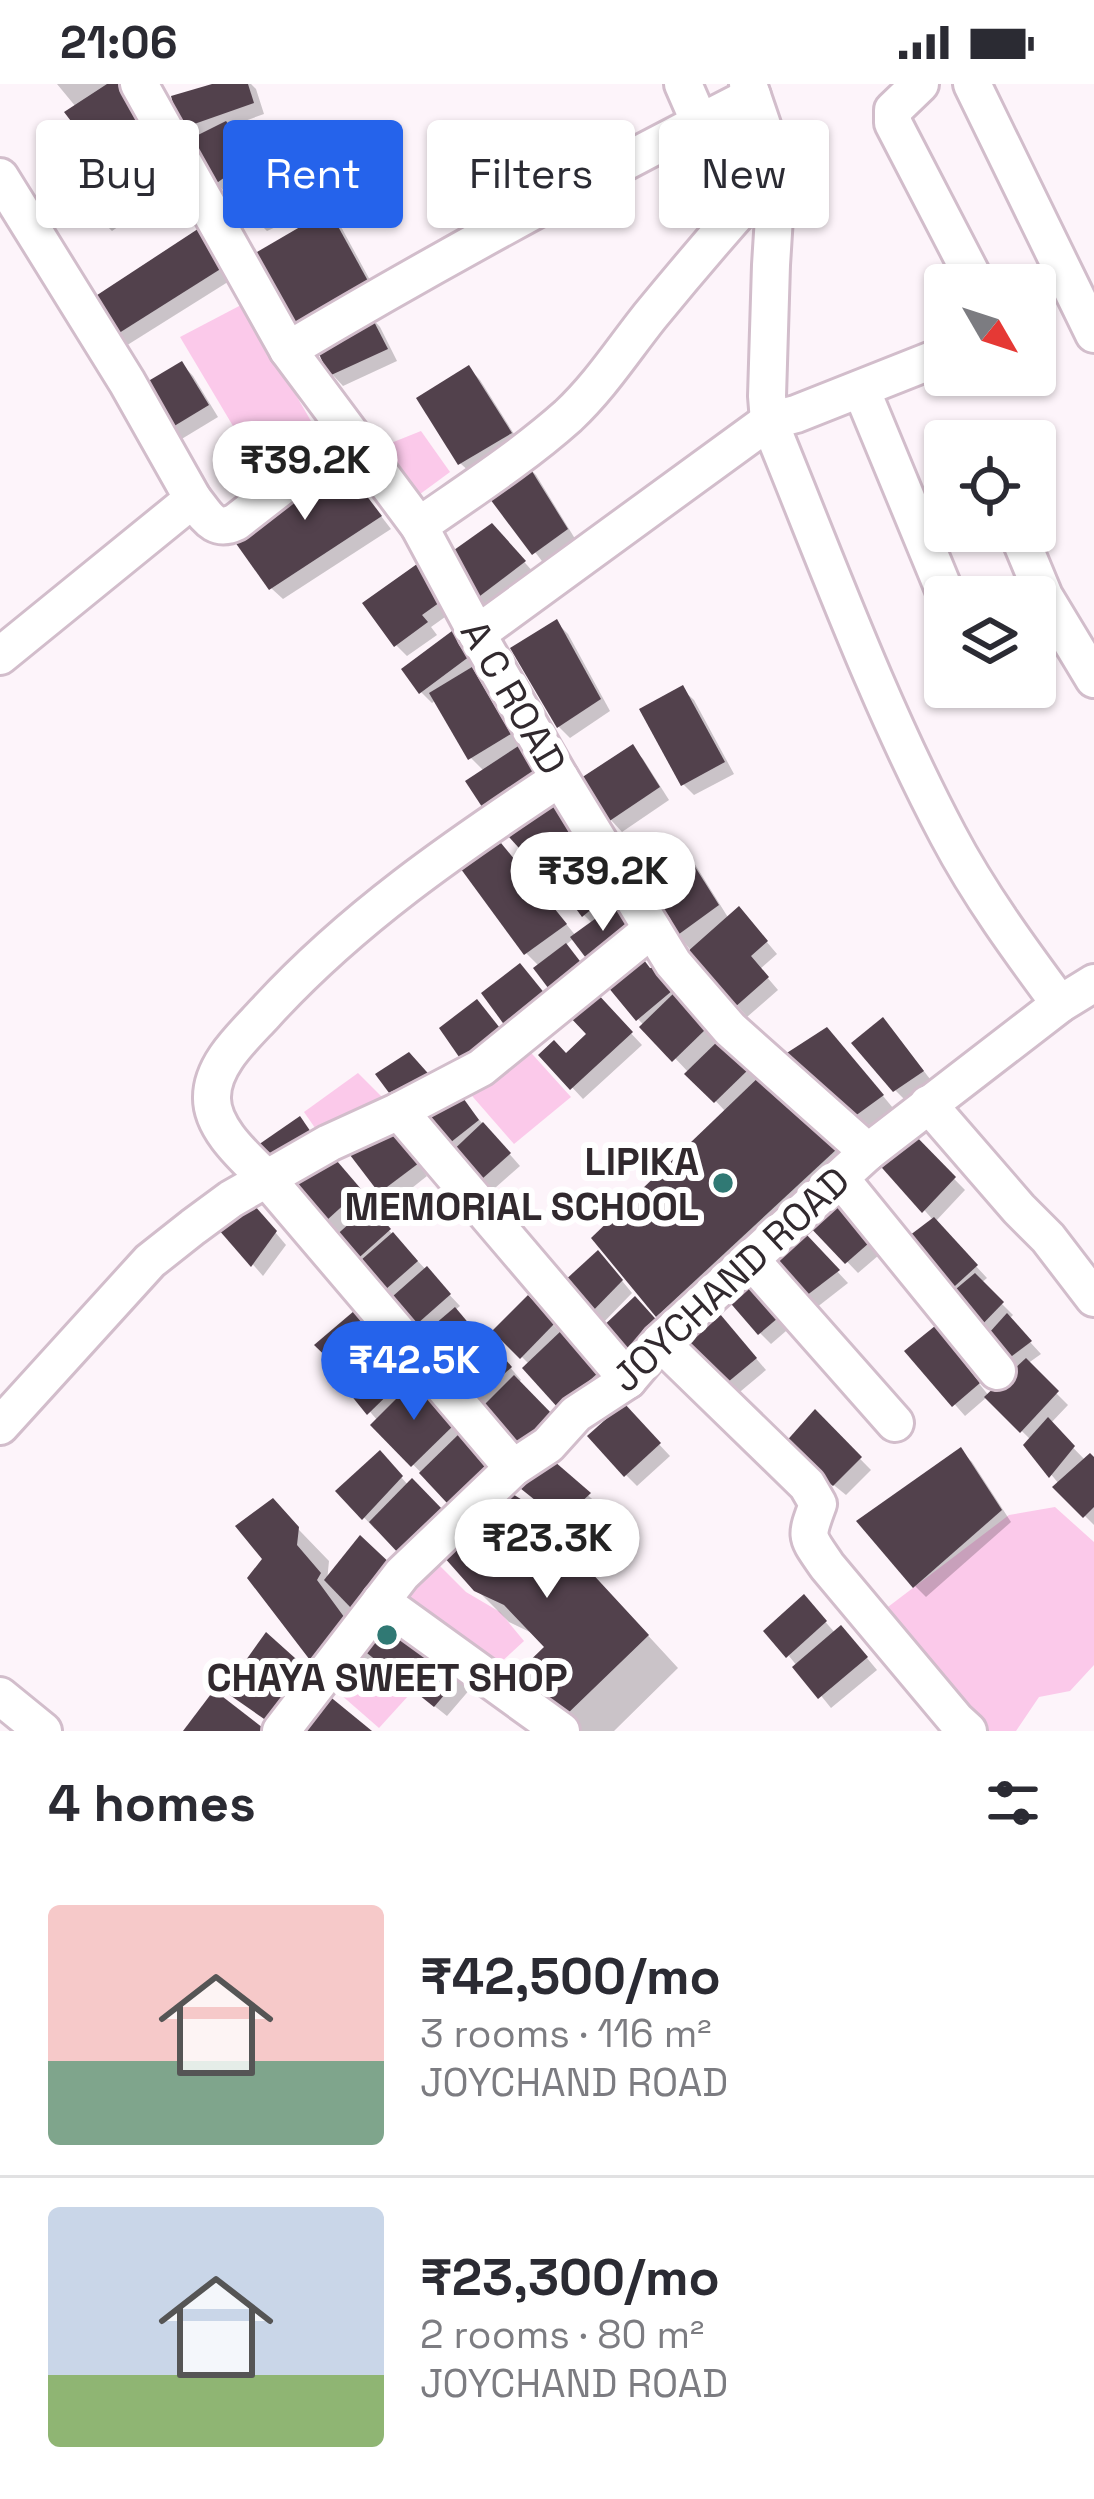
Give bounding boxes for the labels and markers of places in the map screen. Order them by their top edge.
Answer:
pin: ₹39.2K [207,421,403,523]
pin: ₹39.2K [505,832,701,934]
place label: LIPIKA MEMORIAL SCHOOL [344,1137,699,1231]
marker: LIPIKA MEMORIAL SCHOOL [710,1170,736,1196]
pin: ₹42.5K [316,1321,512,1423]
pin: ₹23.3K [449,1499,645,1601]
marker: CHAYA SWEET SHOP [374,1622,400,1648]
place label: CHAYA SWEET SHOP [207,1653,567,1702]

